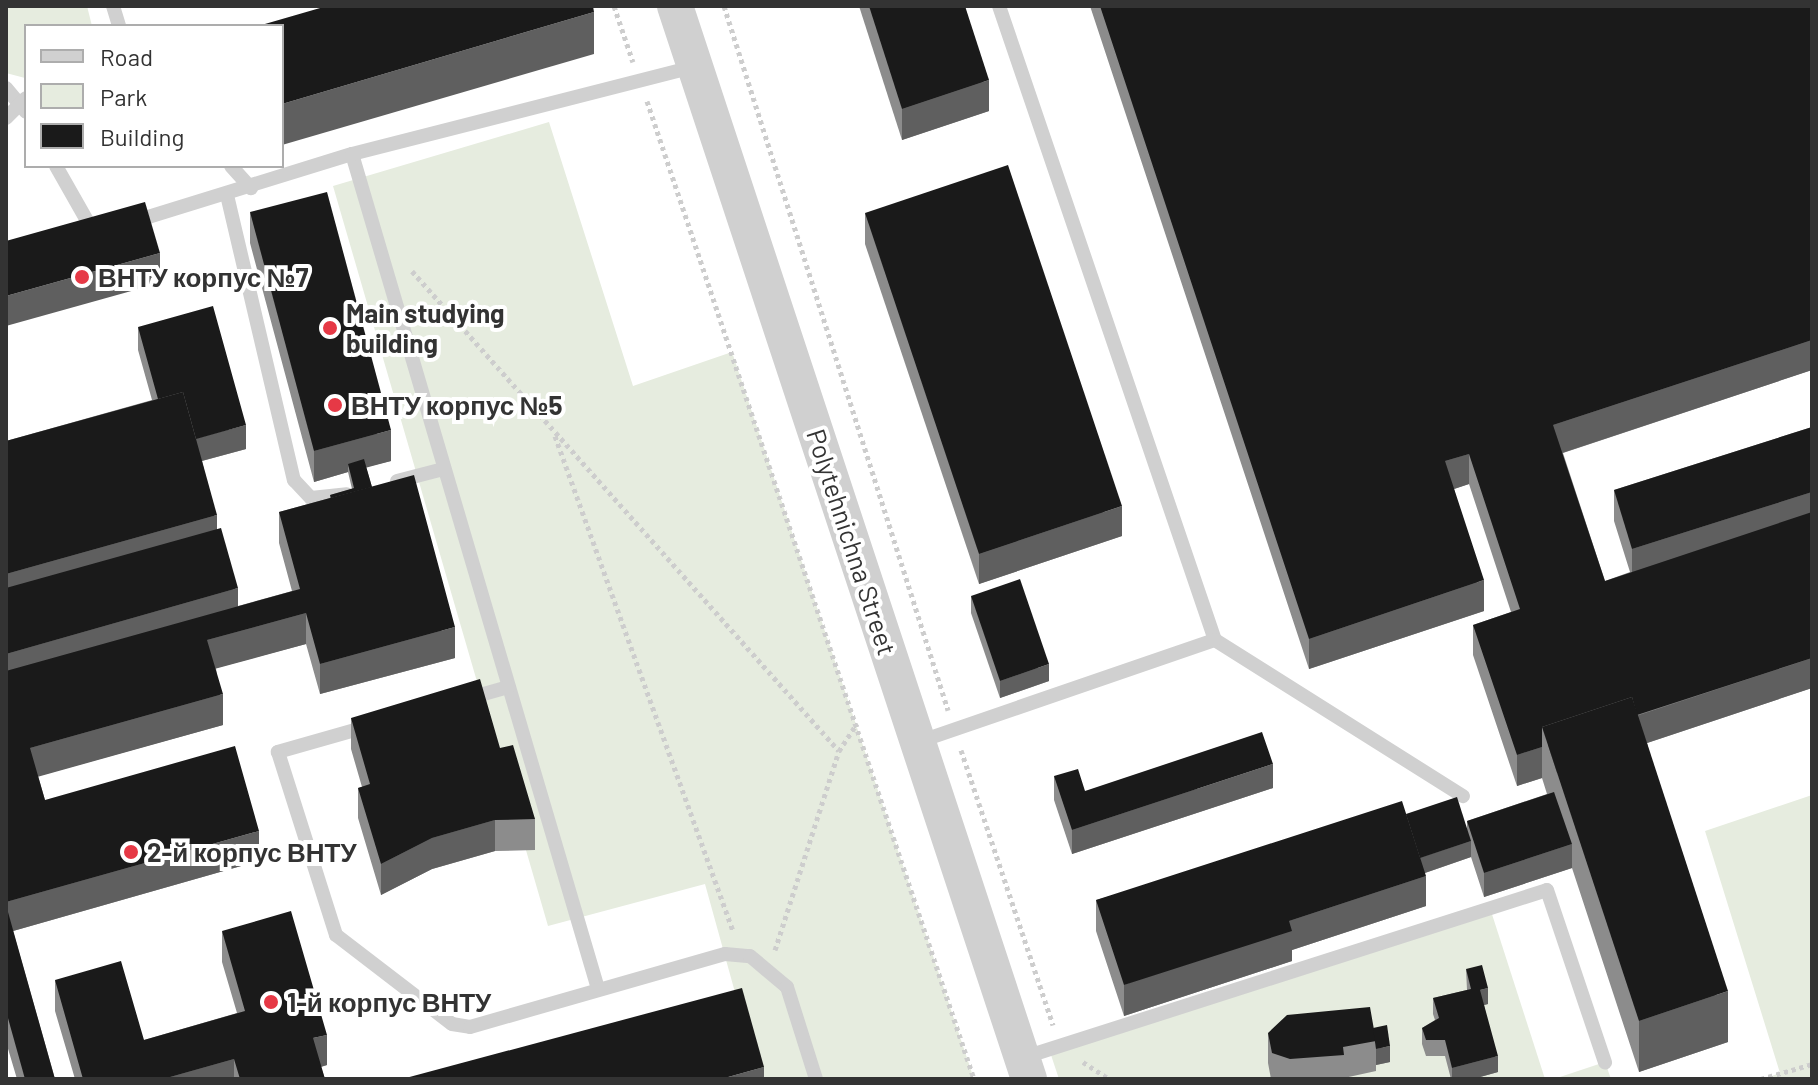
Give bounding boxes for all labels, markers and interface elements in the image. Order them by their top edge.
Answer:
legend [24,24,284,168]
text: Road [100,42,153,71]
text: Park [100,82,147,111]
text: Building [100,122,184,151]
place label: ВНТУ корпус №7 [98,261,308,293]
marker: ВНТУ корпус №7 [73,268,91,286]
place label: Main studying building [346,297,505,358]
marker: Main studying building [321,319,339,337]
place label: ВНТУ корпус №5 [351,389,562,421]
marker: ВНТУ корпус №5 [326,396,344,414]
street label: Polytehnichna Street [801,425,903,659]
place label: 2-й корпус ВНТУ [147,836,357,868]
marker: 2-й корпус ВНТУ [122,843,140,861]
place label: 1-й корпус ВНТУ [287,986,491,1018]
marker: 1-й корпус ВНТУ [262,993,280,1011]

